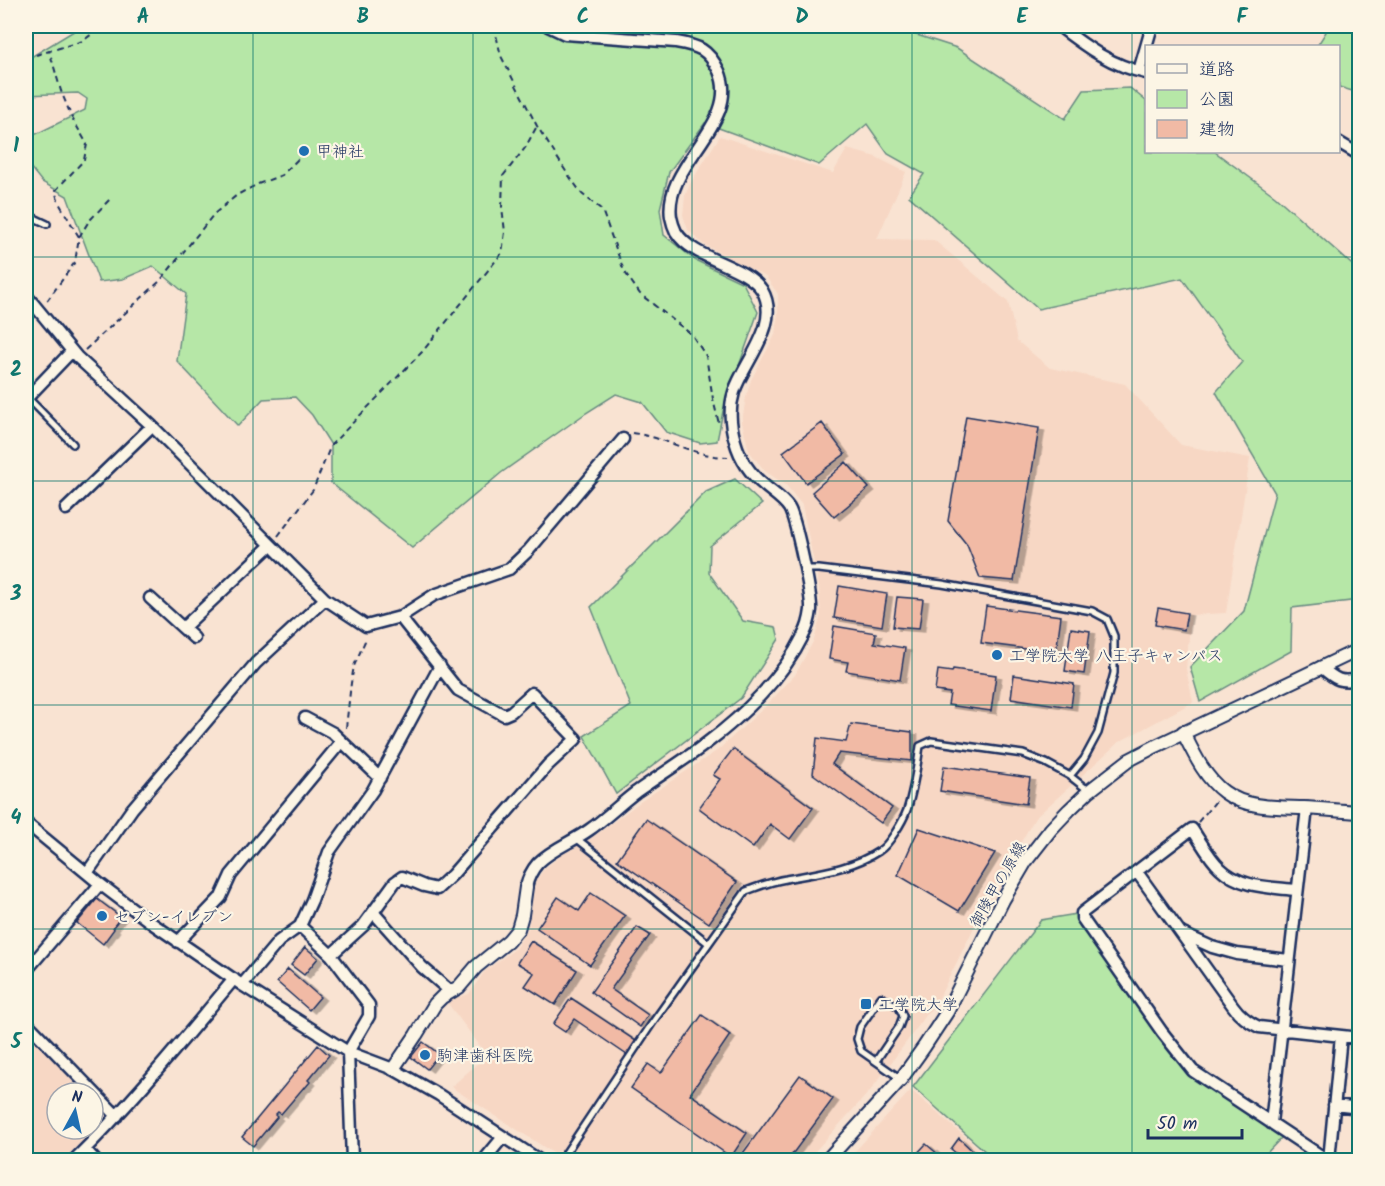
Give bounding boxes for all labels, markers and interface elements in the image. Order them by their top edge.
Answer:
text: A [137,2,149,34]
text: B [357,2,369,34]
text: C [577,2,589,34]
text: D [795,2,809,34]
text: E [1016,2,1028,34]
text: F [1237,2,1249,34]
legend [1145,45,1340,153]
text: 道路 [1199,56,1235,85]
text: 公園 [1199,86,1235,115]
text: 建物 [1199,116,1235,145]
text: 1 [13,131,19,163]
place label: 甲神社 [316,140,364,165]
marker: 甲神社 [297,144,311,158]
text: 2 [10,355,22,387]
text: 3 [10,579,22,611]
place label: 工学院大学 八王子キャンパス [1009,644,1223,669]
marker: 工学院大学 八王子キャンパス [990,648,1004,662]
text: 4 [11,803,22,835]
street label: 御陵甲の原線 [963,837,1033,933]
place label: セブン-イレブン [114,905,233,930]
marker: セブン-イレブン [95,909,109,923]
place label: 工学院大学 [878,993,958,1018]
marker: 工学院大学 [859,997,873,1011]
text: 5 [10,1027,23,1059]
place label: 駒津歯科医院 [437,1044,533,1069]
marker: 駒津歯科医院 [418,1048,432,1062]
north arrow [45,1081,105,1141]
text: N [70,1085,84,1111]
scale bar [1148,1102,1242,1140]
text: 50 m [1157,1110,1197,1139]

